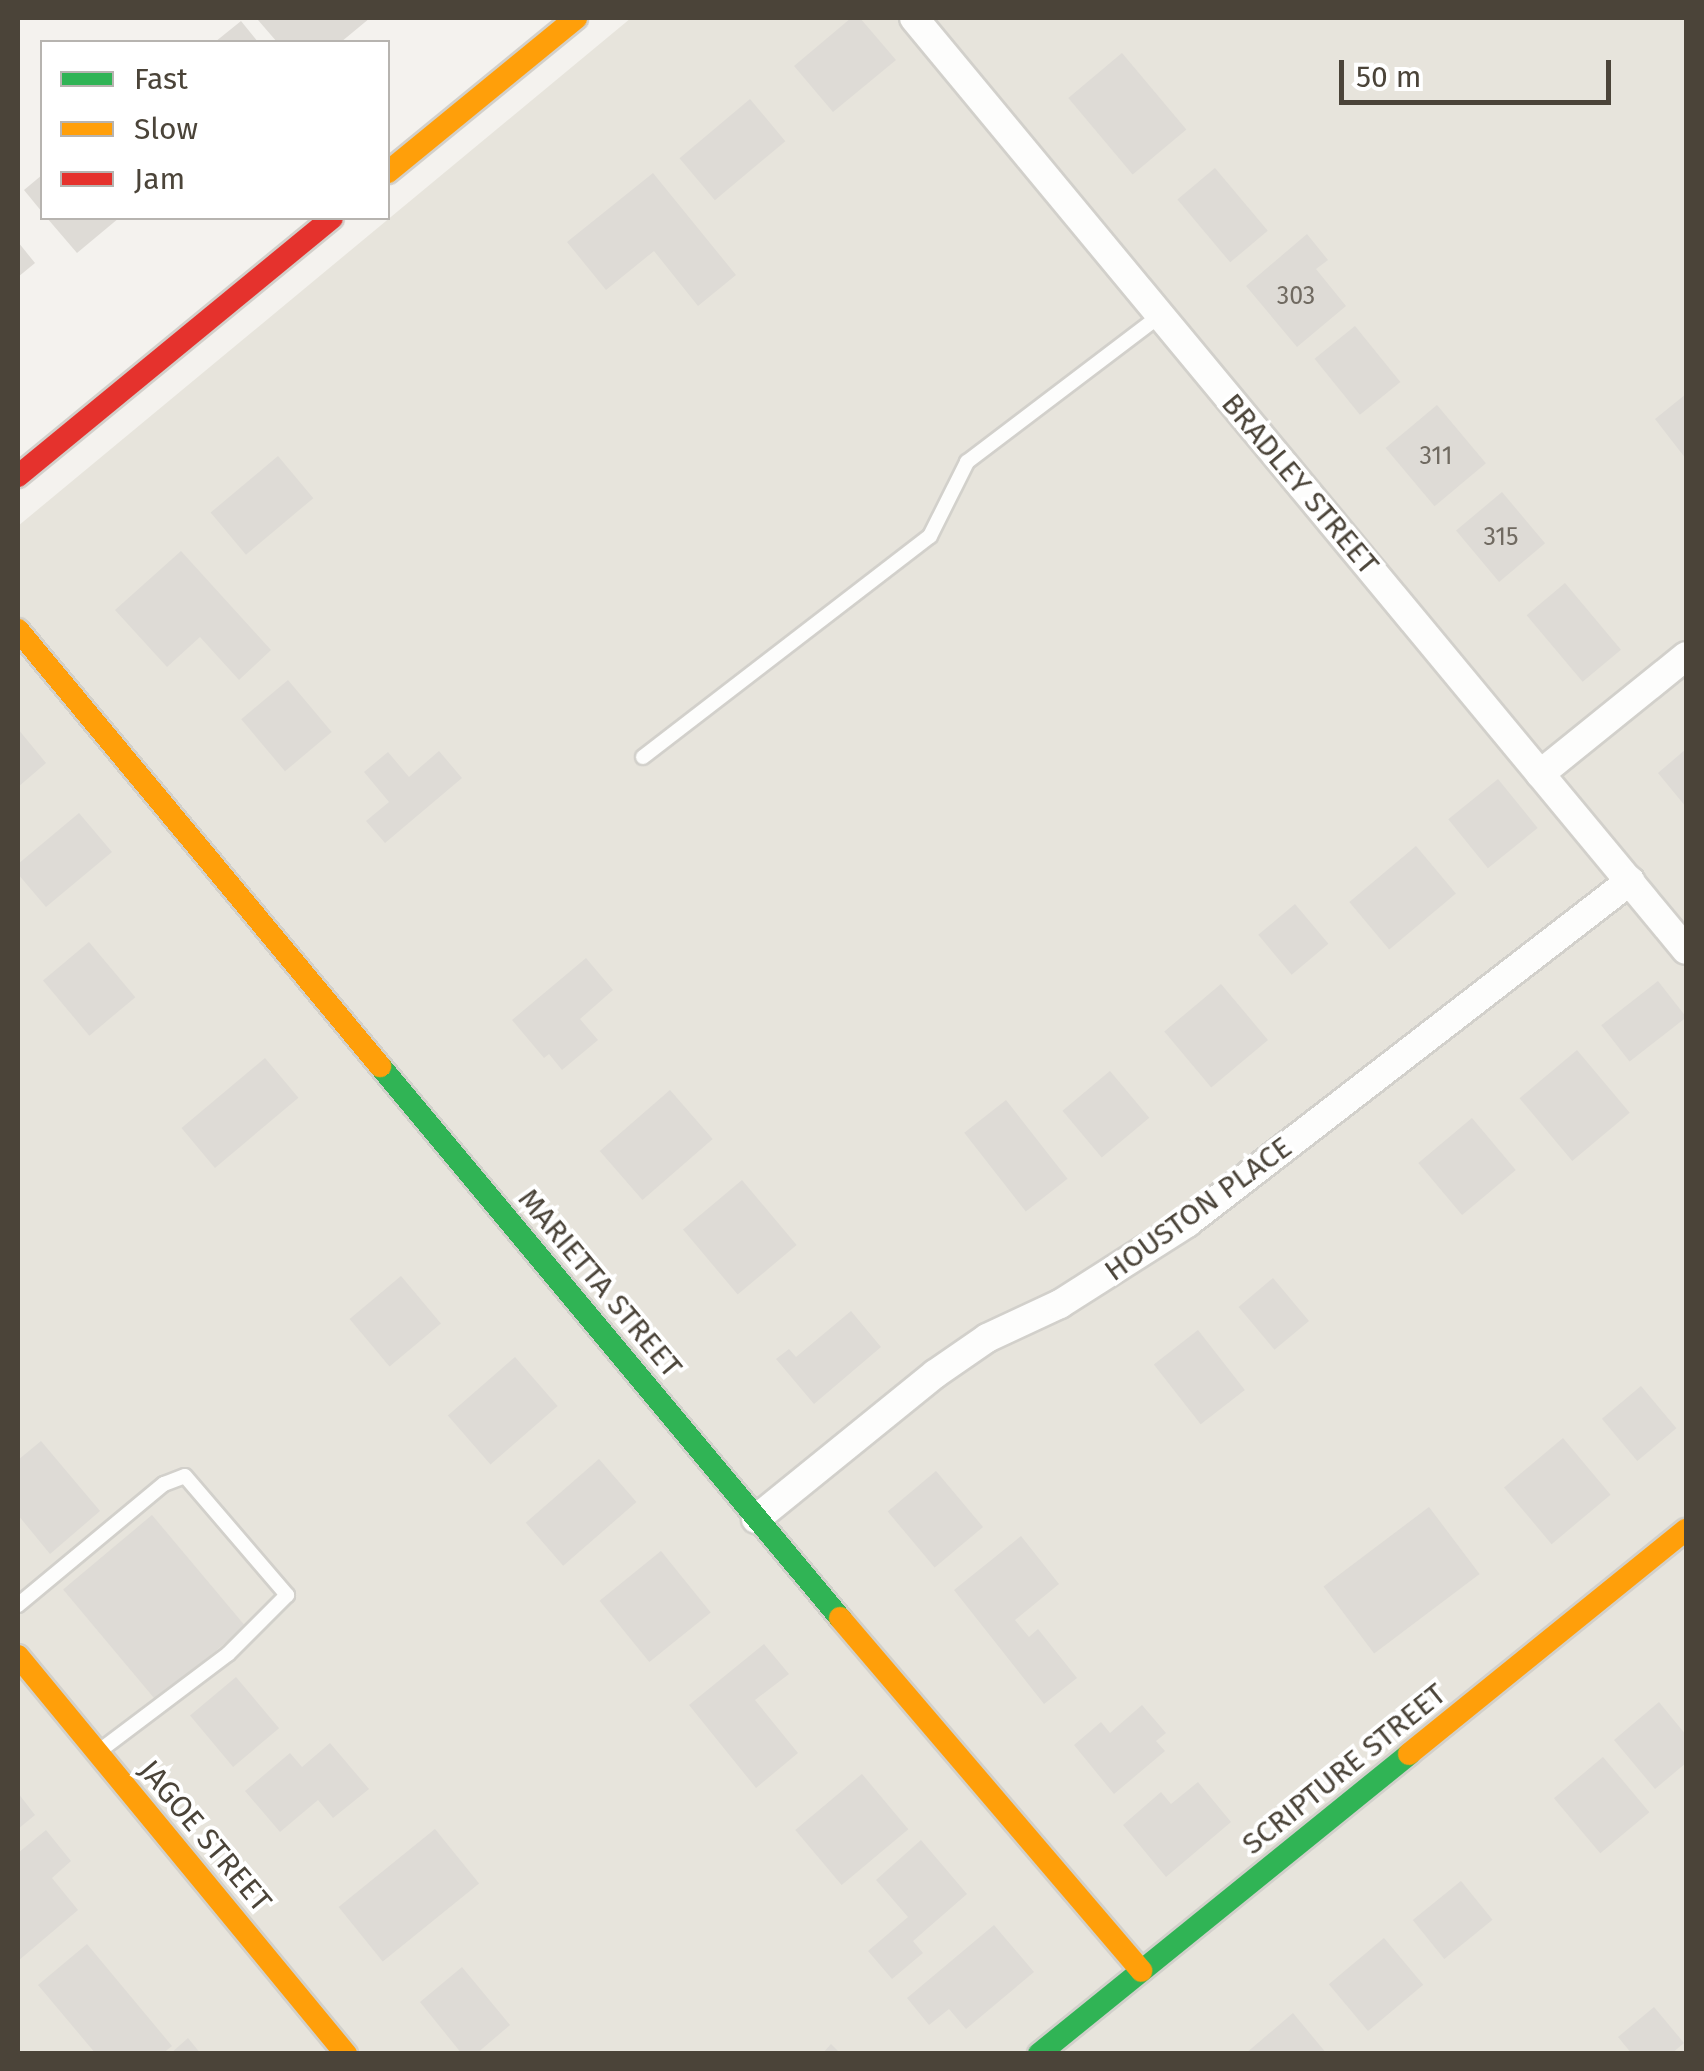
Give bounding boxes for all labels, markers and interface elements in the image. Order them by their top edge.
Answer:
legend [40,40,390,220]
scale bar [1344,40,1616,102]
text: 50 m [1356,59,1421,95]
text: Fast [134,61,188,97]
text: Slow [134,111,198,147]
text: Jam [134,161,185,197]
house number: 303 [1277,281,1315,311]
street label: BRADLEY STREET [1214,386,1386,582]
house number: 311 [1419,441,1453,471]
house number: 315 [1483,522,1519,552]
street label: HOUSTON PLACE [1098,1129,1298,1289]
street label: MARIETTA STREET [511,1181,689,1385]
street label: SCRIPTURE STREET [1235,1676,1453,1862]
street label: JAGOE STREET [131,1753,279,1919]

